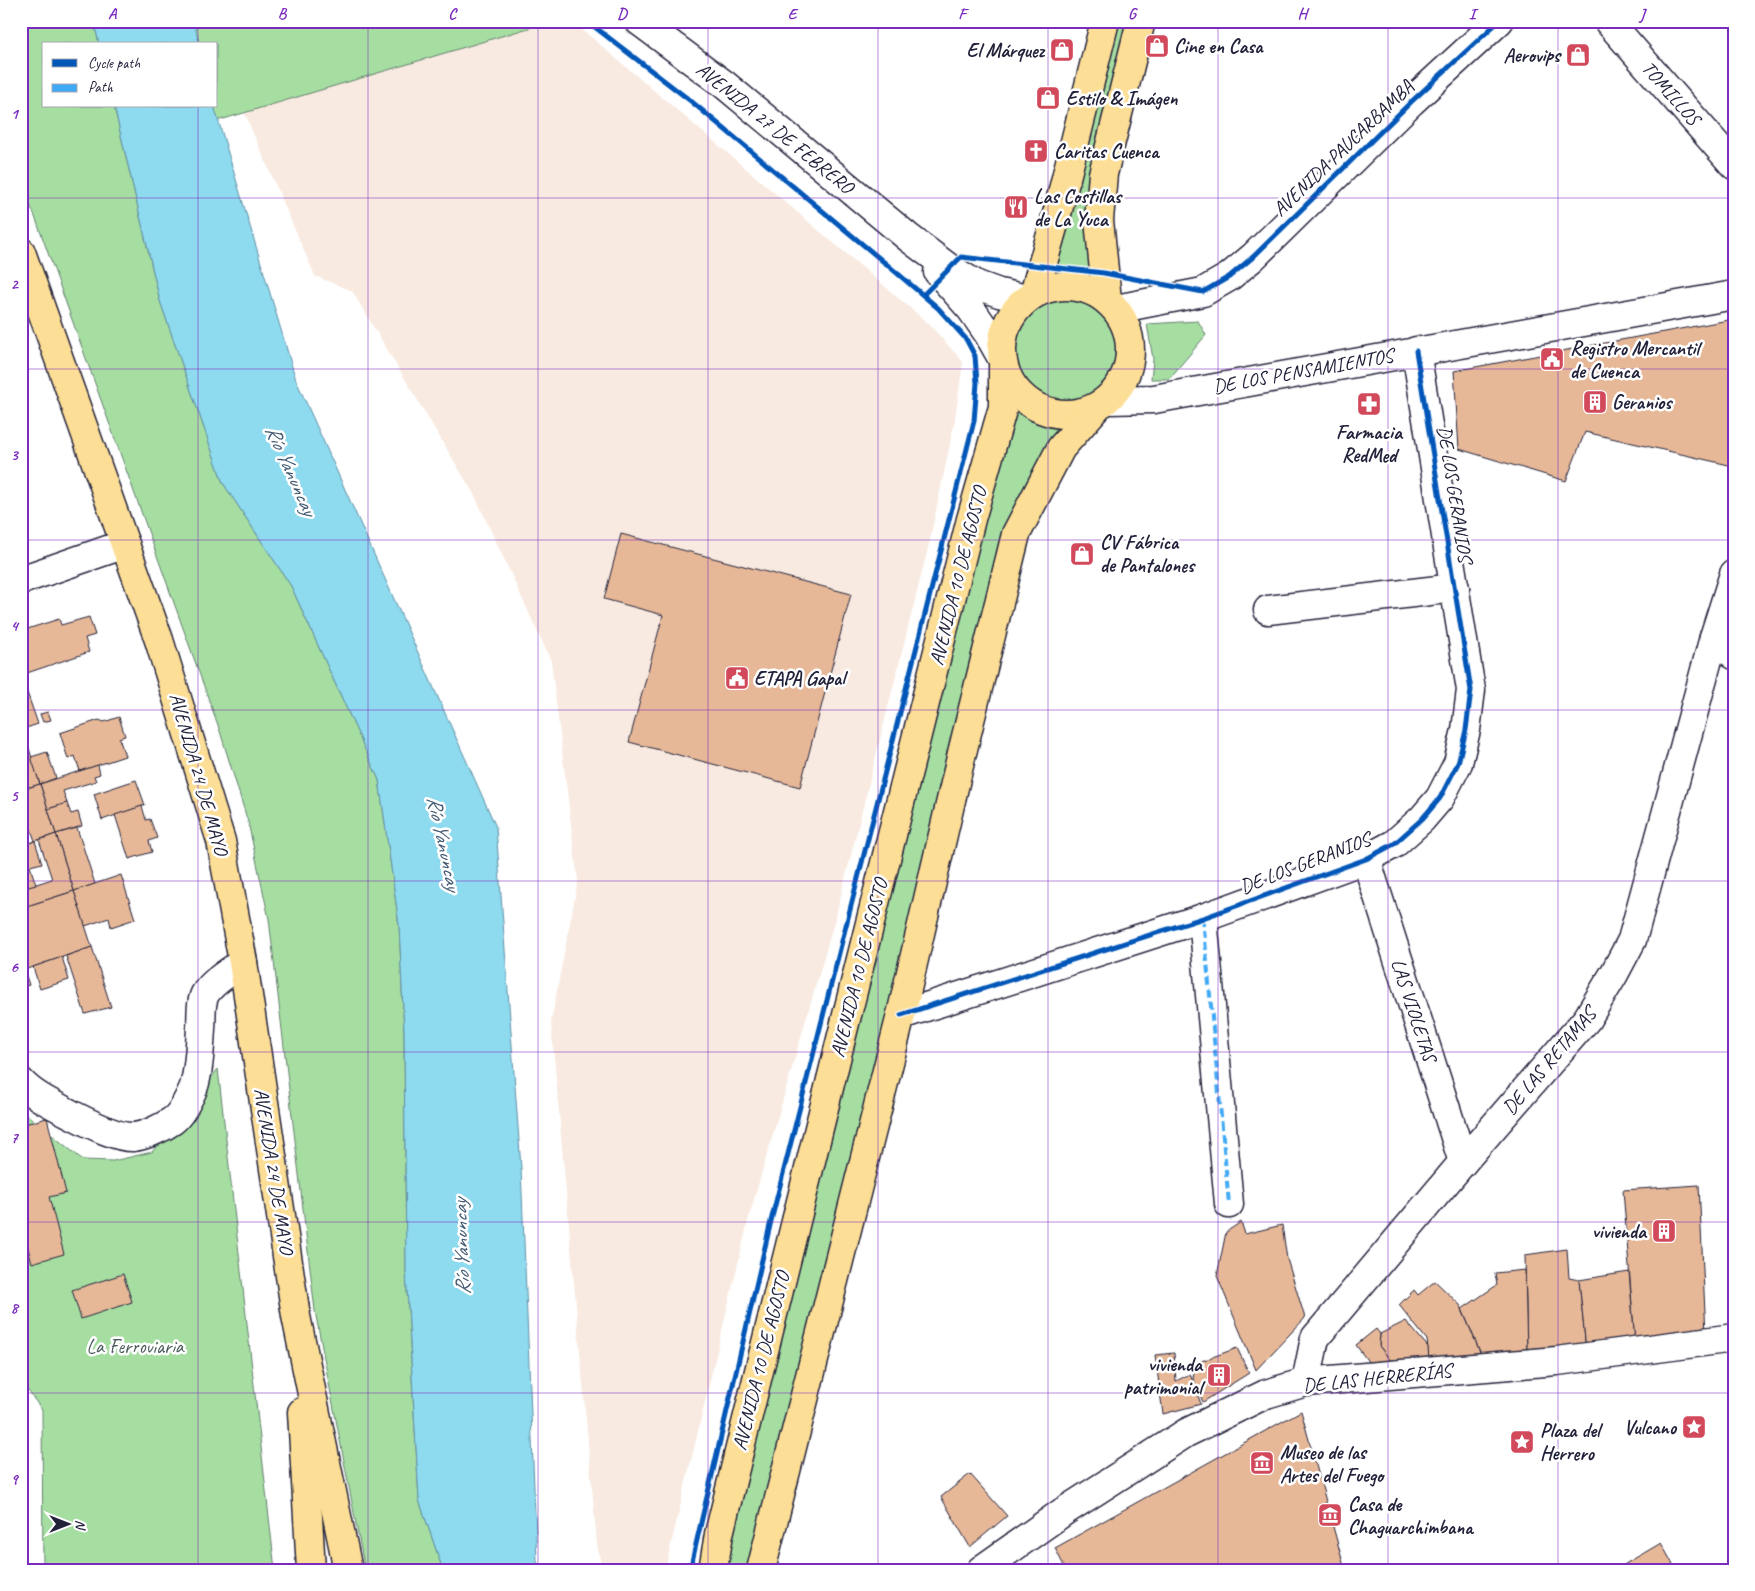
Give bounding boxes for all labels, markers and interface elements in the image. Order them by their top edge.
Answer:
text: A [108,4,118,24]
text: B [278,4,288,24]
text: C [448,4,458,24]
text: D [617,4,628,24]
text: E [788,4,799,24]
text: F [958,4,969,24]
text: G [1128,4,1138,24]
text: H [1297,4,1309,24]
text: I [1469,4,1479,24]
text: J [1638,4,1647,24]
shop icon: Cine en Casa [1144,33,1170,59]
place label: Cine en Casa [1174,34,1264,59]
shop icon: El Márquez [1049,37,1075,63]
place label: El Márquez [966,38,1046,63]
legend [42,42,218,108]
shop icon: Aerovips [1565,42,1591,68]
place label: Aerovips [1504,43,1562,68]
text: Cycle path [88,54,140,73]
street label: TOMILLOS [1636,56,1707,132]
street label: AVENIDA 27 DE FEBRERO [691,57,860,200]
street label: AVENIDA PAUCARBAMBA [1267,74,1419,222]
text: Path [88,78,114,97]
shop icon: Estilo & Imágen [1035,85,1061,111]
place label: Estilo & Imágen [1066,86,1178,111]
text: 1 [10,104,19,124]
church icon: Caritas Cuenca [1023,138,1049,164]
place label: Caritas Cuenca [1054,139,1160,164]
place label: Las Costillas de La Yuca [1034,184,1123,232]
restaurant icon: Las Costillas de La Yuca [1003,194,1029,220]
text: 2 [10,274,19,294]
place label: Registro Mercantil de Cuenca [1570,336,1702,384]
street label: DE LOS PENSAMIENTOS [1211,342,1399,399]
public building icon: Registro Mercantil de Cuenca [1539,346,1565,372]
building icon: Geranios [1582,389,1608,415]
place label: Geranios [1612,390,1673,415]
pharmacy icon: Farmacia RedMed [1356,391,1382,417]
place label: Farmacia RedMed [1336,420,1404,468]
water label: Río Yanuncay [260,421,324,522]
street label: DE LOS GERANIOS [1432,424,1479,568]
text: 3 [10,445,19,465]
street label: AVENIDA 10 DE AGOSTO [924,482,993,668]
place label: CV Fábrica de Pantalones [1100,530,1196,578]
shop icon: CV Fábrica de Pantalones [1069,541,1095,567]
text: 4 [10,616,19,636]
public building icon: ETAPA Gapal [724,665,750,691]
place label: ETAPA Gapal [754,666,848,691]
street label: AVENIDA 24 DE MAYO [164,690,235,860]
text: 5 [11,786,20,806]
water label: Río Yanuncay [421,794,467,896]
street label: DE LOS GERANIOS [1236,825,1378,899]
street label: AVENIDA 10 DE AGOSTO [825,874,894,1060]
street label: LAS VIOLETAS [1386,956,1443,1068]
text: 6 [10,957,19,977]
street label: DE LAS RETAMAS [1497,999,1604,1120]
street label: AVENIDA 24 DE MAYO [249,1086,300,1258]
text: 7 [10,1128,19,1148]
water label: Río Yanuncay [446,1195,476,1295]
building icon: vivienda [1651,1218,1677,1244]
place label: vivienda [1592,1219,1648,1244]
street label: AVENIDA 10 DE AGOSTO [727,1267,796,1453]
text: 8 [10,1298,19,1318]
park label: La Ferroviaria [86,1334,185,1359]
place label: vivienda patrimonial [1124,1352,1205,1400]
street label: DE LAS HERRERÍAS [1301,1357,1457,1398]
building icon: vivienda patrimonial [1206,1362,1232,1388]
place icon: Vulcano [1681,1414,1707,1440]
place label: Vulcano [1624,1415,1678,1440]
place label: Plaza del Herrero [1540,1418,1604,1466]
place icon: Plaza del Herrero [1509,1429,1535,1455]
place label: Museo de las Artes del Fuego [1280,1440,1385,1488]
museum icon: Museo de las Artes del Fuego [1249,1450,1275,1476]
text: 9 [10,1469,19,1489]
place label: Casa de Chaguarchimbana [1348,1492,1474,1540]
north arrow [42,1498,92,1548]
museum icon: Casa de Chaguarchimbana [1317,1502,1343,1528]
text: N [72,1520,89,1531]

